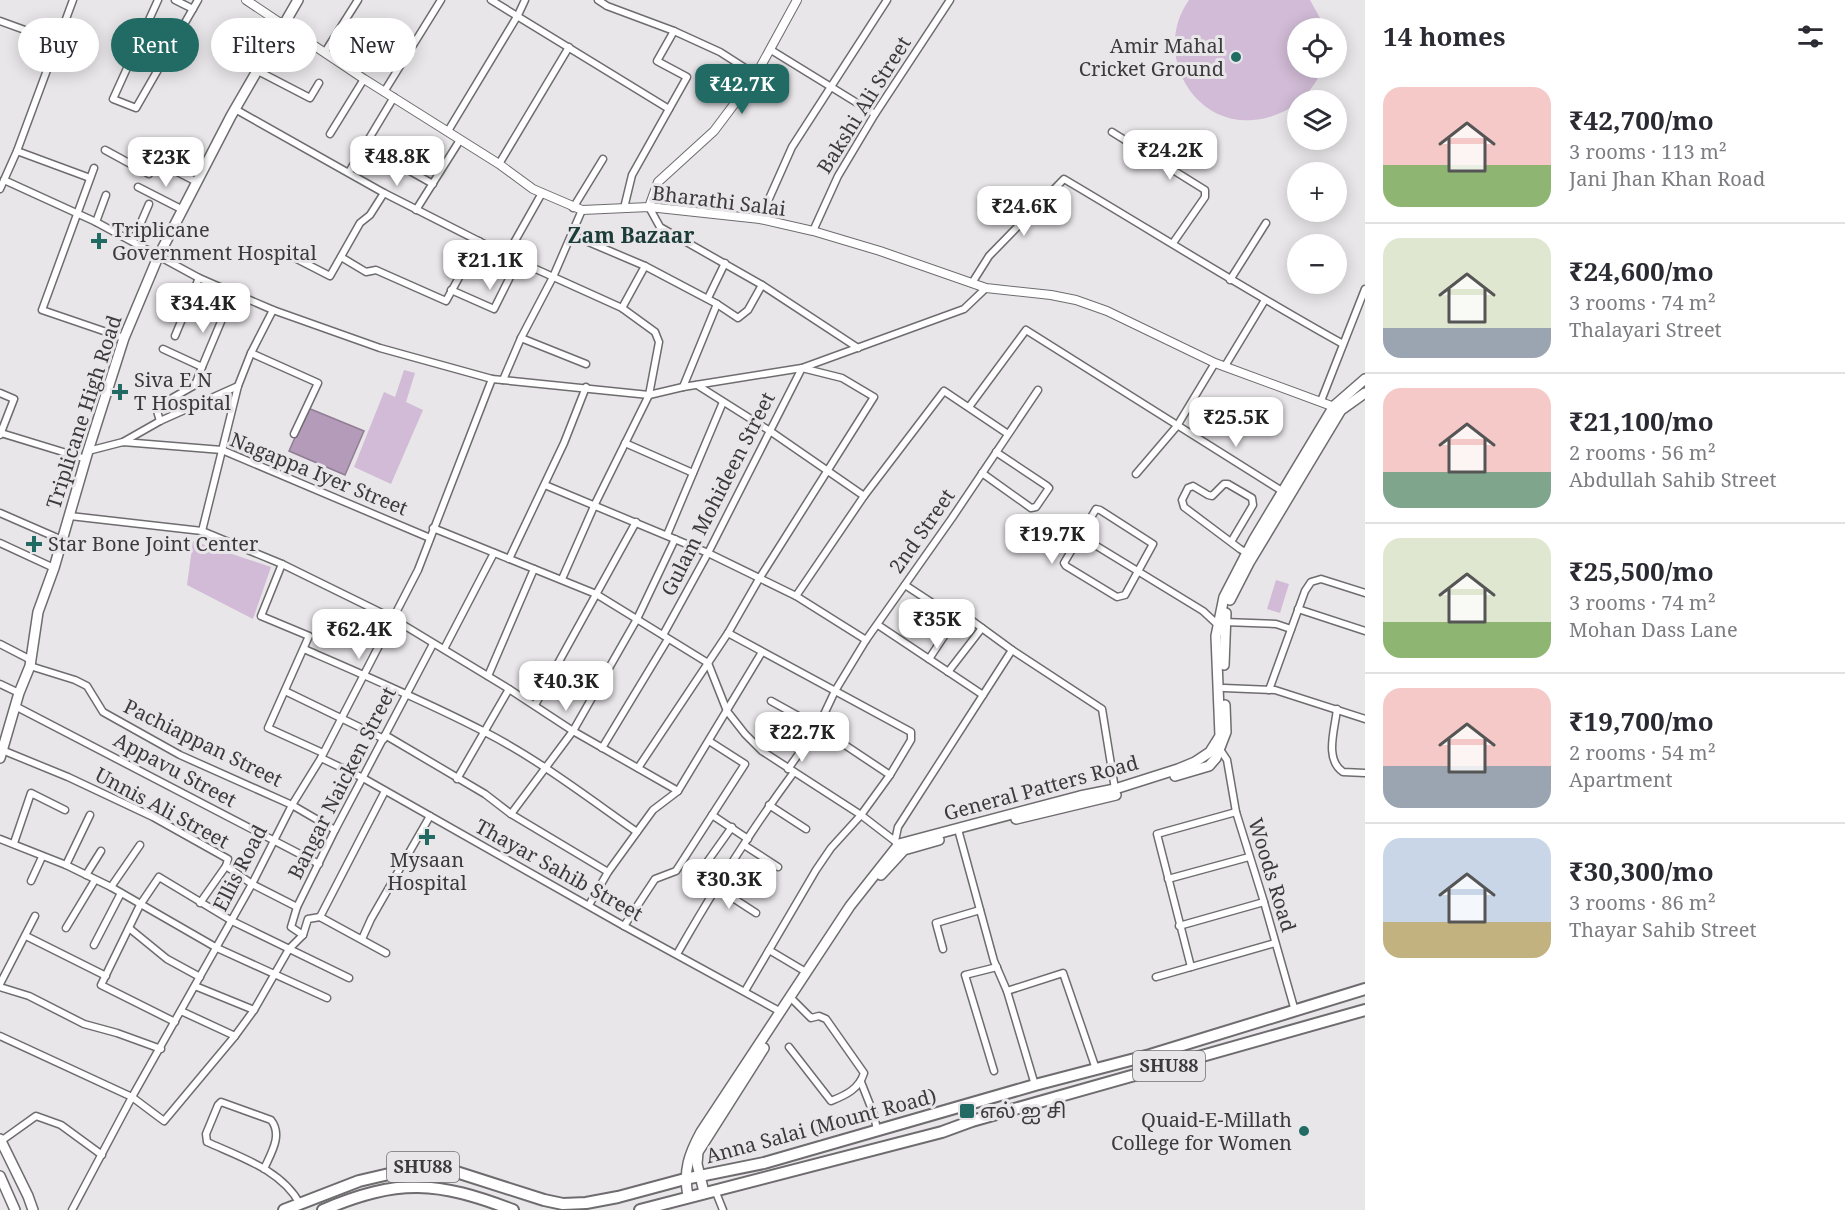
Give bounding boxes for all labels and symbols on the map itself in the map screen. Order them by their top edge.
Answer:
street label: Bakshi Ali Street [811,31,917,178]
place label: Amir Mahal Cricket Ground [1079,32,1224,82]
marker: Amir Mahal Cricket Ground [1229,50,1243,64]
pin: ₹42.7K [693,64,791,115]
pin: ₹24.2K [1121,130,1219,181]
pin: ₹48.8K [348,136,446,187]
pin: ₹23K [130,137,202,188]
street label: Bharathi Salai [651,179,788,222]
pin: ₹24.6K [975,186,1073,237]
place label: Triplicane Government Hospital [112,216,317,266]
district label: Zam Bazaar [568,221,694,249]
marker: Triplicane Government Hospital [90,232,108,250]
pin: ₹21.1K [441,240,539,291]
pin: ₹34.4K [154,283,252,334]
street label: Triplicane High Road [39,312,128,512]
place label: Siva E N T Hospital [134,366,231,416]
marker: Siva E N T Hospital [111,383,129,401]
street label: Gulam Mohideen Street [654,387,781,600]
pin: ₹25.5K [1187,397,1285,448]
street label: Nagappa Iyer Street [226,426,412,522]
street label: 2nd Street [883,483,961,578]
pin: ₹19.7K [1003,514,1101,565]
place label: Star Bone Joint Center [48,530,259,557]
marker: Star Bone Joint Center [25,535,43,553]
pin: ₹35K [901,599,973,650]
pin: ₹62.4K [310,609,408,660]
pin: ₹40.3K [517,661,615,712]
street label: Bangar Naicken Street [281,682,402,884]
street label: Pachiappan Street [119,692,287,793]
pin: ₹22.7K [753,712,851,763]
street label: Appavu Street [109,726,241,813]
street label: General Patters Road [941,749,1141,826]
street label: Unnis Ali Street [90,761,234,854]
street label: Thayar Sahib Street [471,812,648,927]
street label: Woods Road [1242,815,1303,935]
street label: Ellis Road [206,820,273,916]
marker: Mysaan Hospital [418,828,436,846]
place label: Mysaan Hospital [387,846,467,896]
pin: ₹30.3K [680,859,778,910]
road number: SHU88 [1133,1051,1205,1081]
street label: Anna Salai (Mount Road) [703,1082,939,1169]
place label: எல் ஐ சி [980,1097,1066,1125]
marker: எல் ஐ சி [958,1102,976,1120]
place label: Quaid-E-Millath College for Women [1111,1106,1292,1156]
marker: Quaid-E-Millath College for Women [1297,1124,1311,1138]
road number: SHU88 [387,1152,459,1182]

